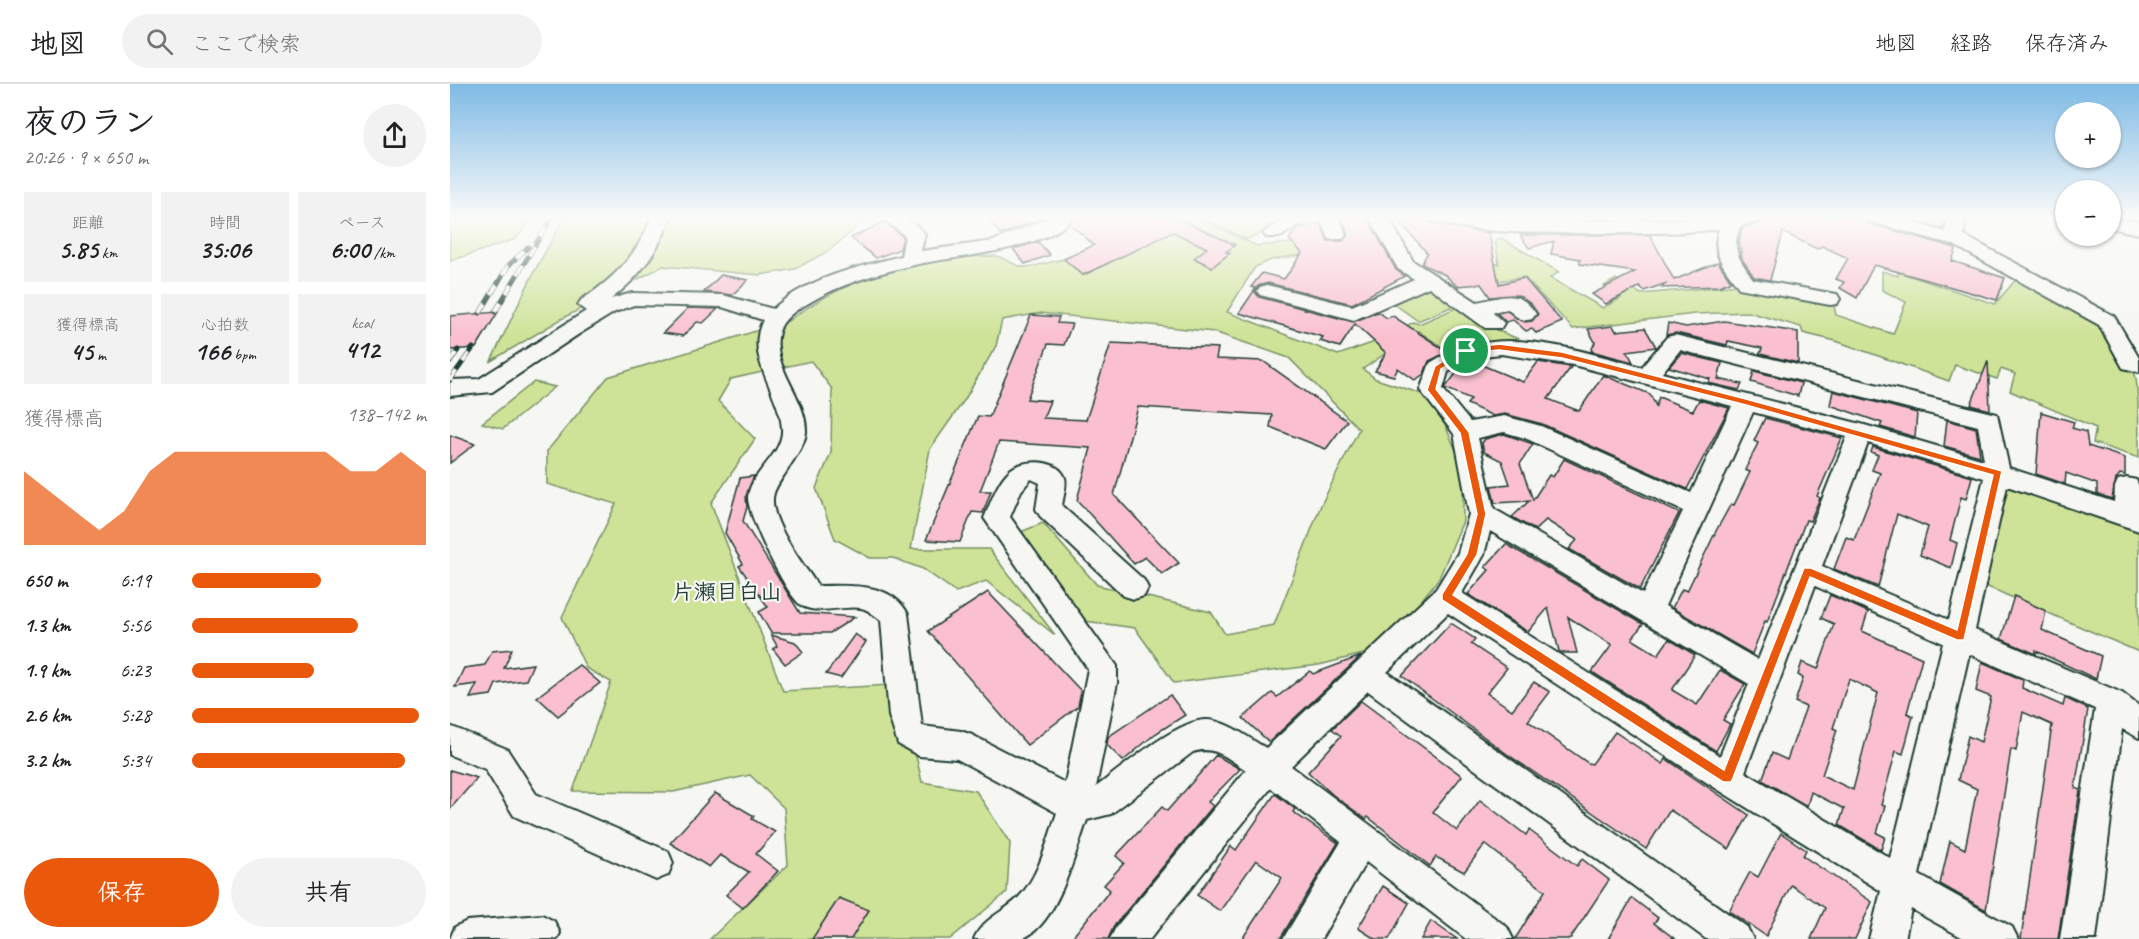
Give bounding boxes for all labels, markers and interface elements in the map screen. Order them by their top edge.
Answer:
search box [122,14,542,68]
icon: search [143,25,176,58]
text: 地図 [30,26,86,61]
text: ここで検索 [191,30,301,58]
text: 地図 [1875,30,1917,56]
text: 経路 [1950,30,1992,56]
text: 保存済み [2025,30,2109,56]
text: 夜のラン [24,101,156,143]
map controls [2055,102,2121,246]
button: + [2055,102,2121,168]
button: share [363,104,426,167]
text: 20:26 · 9 × 650 m [24,145,148,170]
button: − [2055,180,2121,246]
text: 距離 [72,213,104,233]
text: 時間 [209,213,241,233]
text: ペース [338,213,386,233]
text: 5.85 [59,233,98,266]
text: 35:06 [199,233,251,266]
text: 6:00 [329,233,370,266]
text: km [98,243,117,263]
text: /km [370,243,395,263]
text: kcal [351,313,373,333]
text: 獲得標高 [56,315,120,335]
text: 心拍数 [201,315,249,335]
pin [1440,325,1491,376]
text: 412 [344,333,380,366]
icon: arrive [1449,334,1482,367]
text: 45 [70,335,93,368]
text: 166 [194,335,230,368]
text: m [93,345,106,365]
text: bpm [230,345,256,365]
text: 138–142 m [347,402,426,427]
text: 獲得標高 [24,406,104,431]
text: 650 m [24,568,67,593]
text: 6:19 [120,568,151,593]
district label: 片瀬目白山 [672,578,782,606]
text: 1.3 km [24,613,71,638]
text: 5:56 [120,613,151,638]
text: 1.9 km [24,658,70,683]
text: 6:23 [120,658,151,683]
text: 2.6 km [24,703,71,728]
text: 5:28 [120,703,151,728]
text: 3.2 km [24,748,71,773]
text: 5:34 [120,748,151,773]
button: 保存 [24,858,219,927]
button: 共有 [231,858,426,927]

